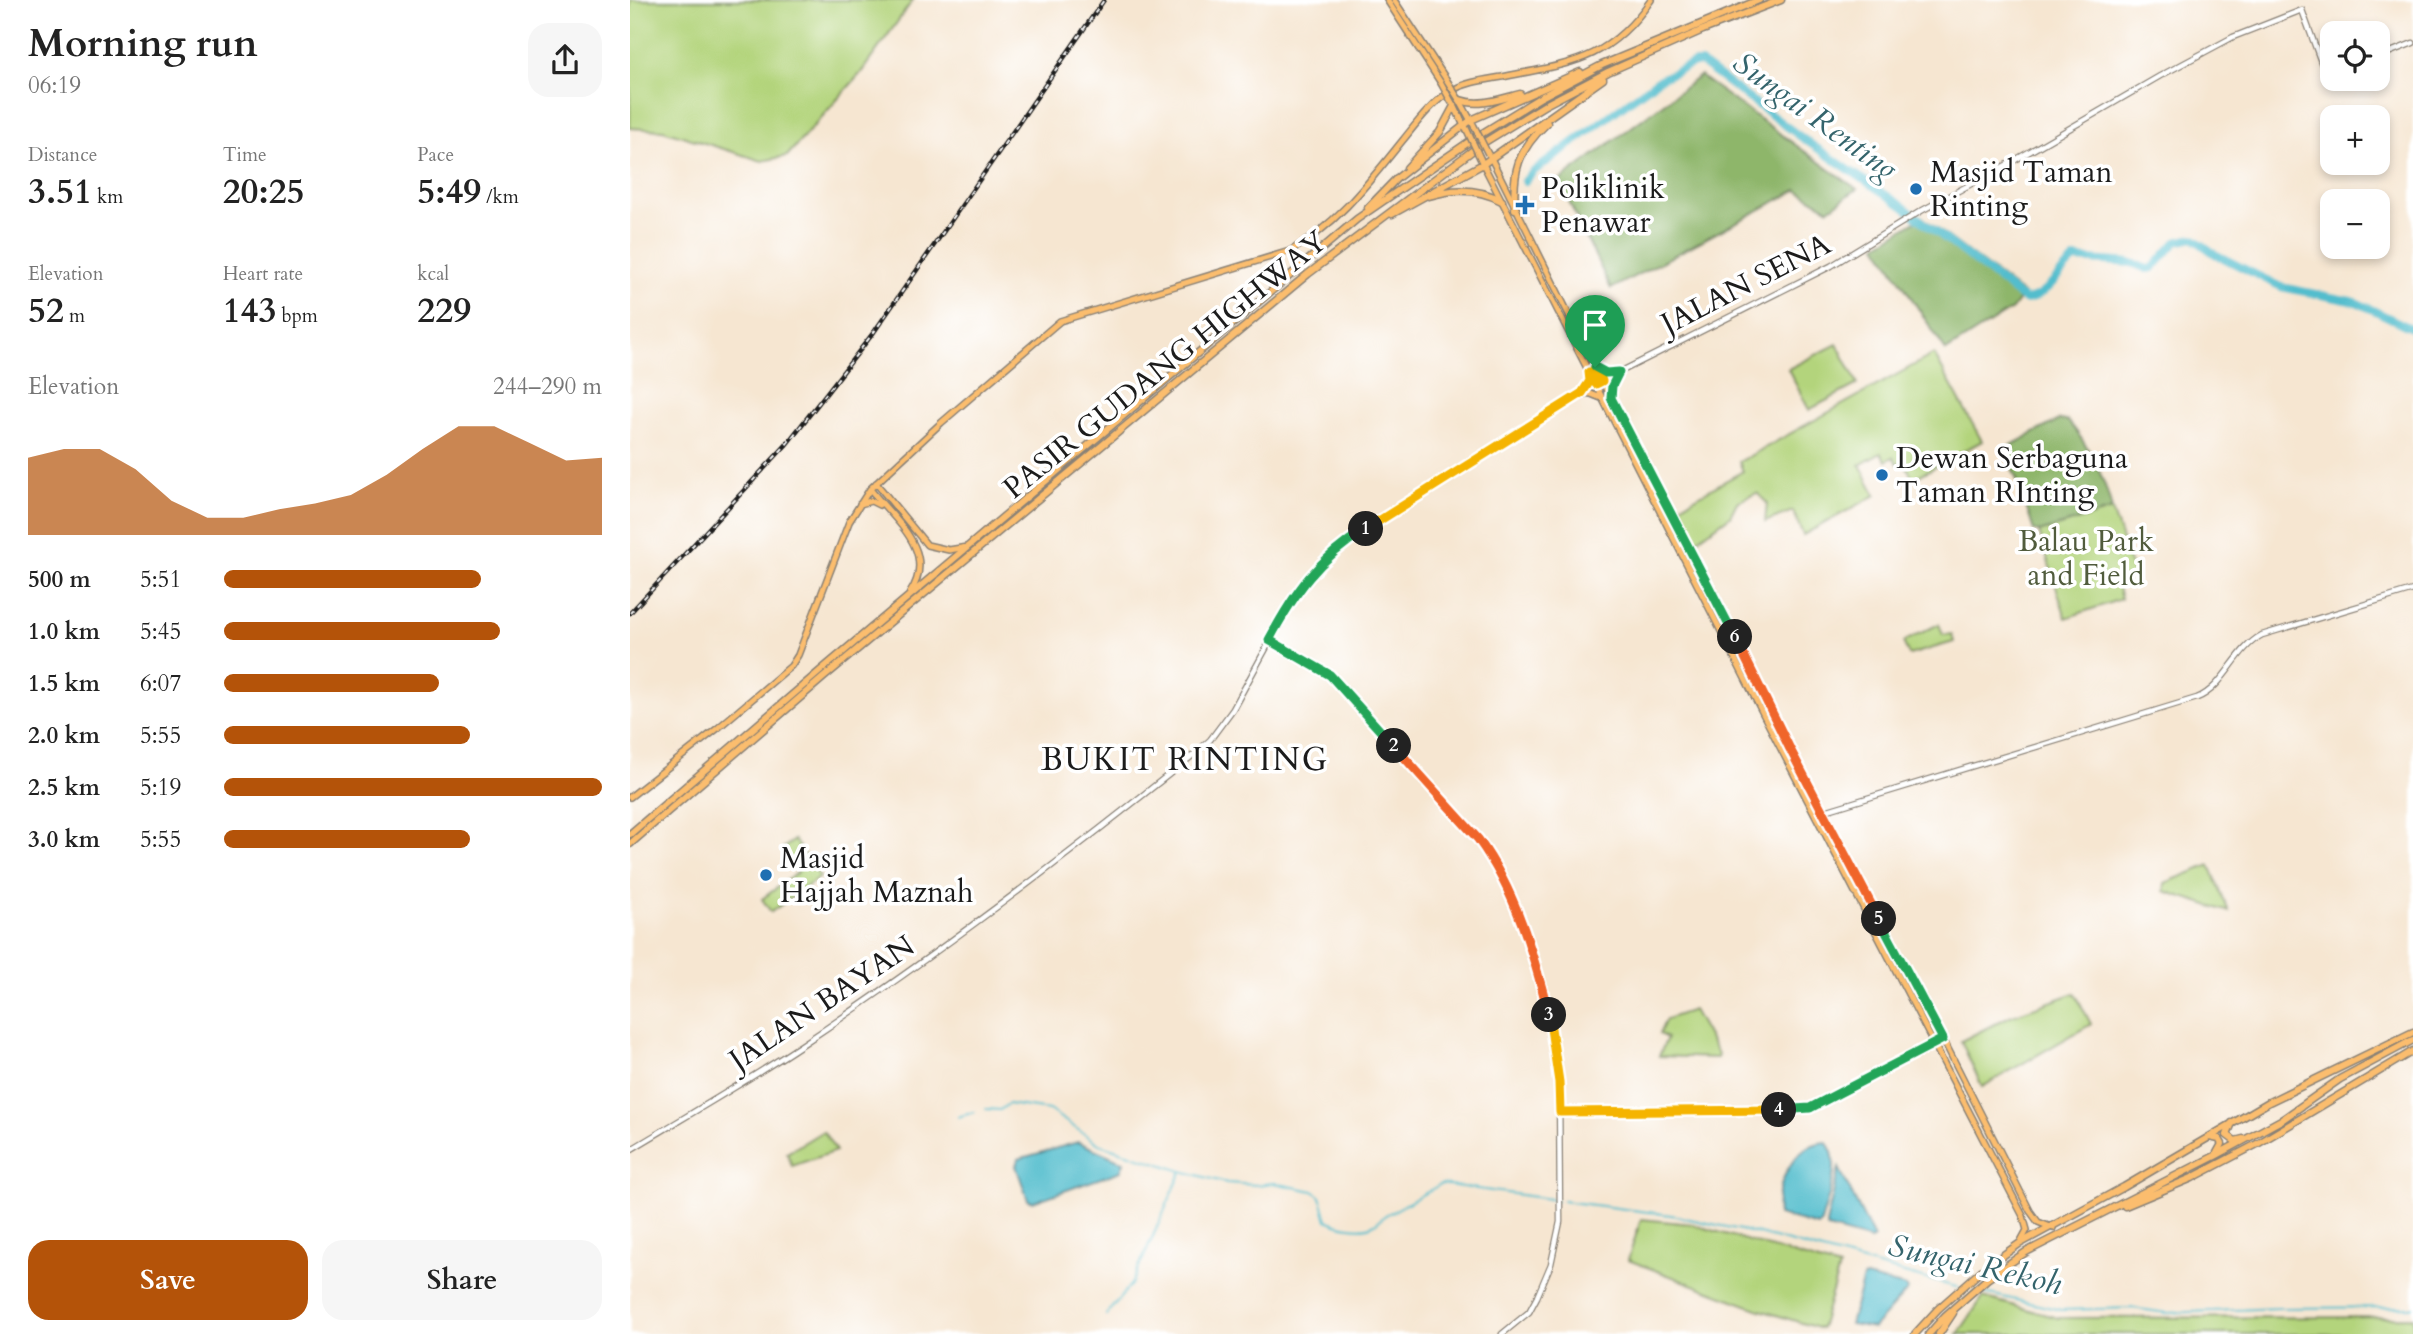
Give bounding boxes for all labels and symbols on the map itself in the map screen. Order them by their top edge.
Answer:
water label: Sungai Renting [1724,41,1907,191]
place label: Masjid Taman Rinting [1930,152,2113,227]
place label: Poliklinik Penawar [1541,168,1665,243]
marker: Masjid Taman Rinting [1908,181,1924,197]
marker: Poliklinik Penawar [1515,195,1535,215]
street label: PASIR GUDANG HIGHWAY [995,221,1336,509]
street label: JALAN SENA [1651,223,1838,346]
pin [1565,295,1625,367]
place label: Dewan Serbaguna Taman RInting [1896,438,2128,513]
marker: Dewan Serbaguna Taman RInting [1874,467,1890,483]
pin: 1 [1348,512,1384,546]
park label: Balau Park and Field [2018,521,2154,596]
pin: 6 [1718,620,1752,654]
pin: 2 [1376,728,1412,764]
district label: BUKIT RINTING [1041,738,1329,782]
place label: Masjid Hajjah Maznah [780,838,974,913]
marker: Masjid Hajjah Maznah [758,867,774,883]
pin: 5 [1862,902,1896,936]
street label: JALAN BAYAN [718,925,923,1083]
pin: 3 [1532,998,1566,1032]
pin: 4 [1762,1092,1796,1128]
water label: Sungai Rekoh [1884,1224,2066,1306]

